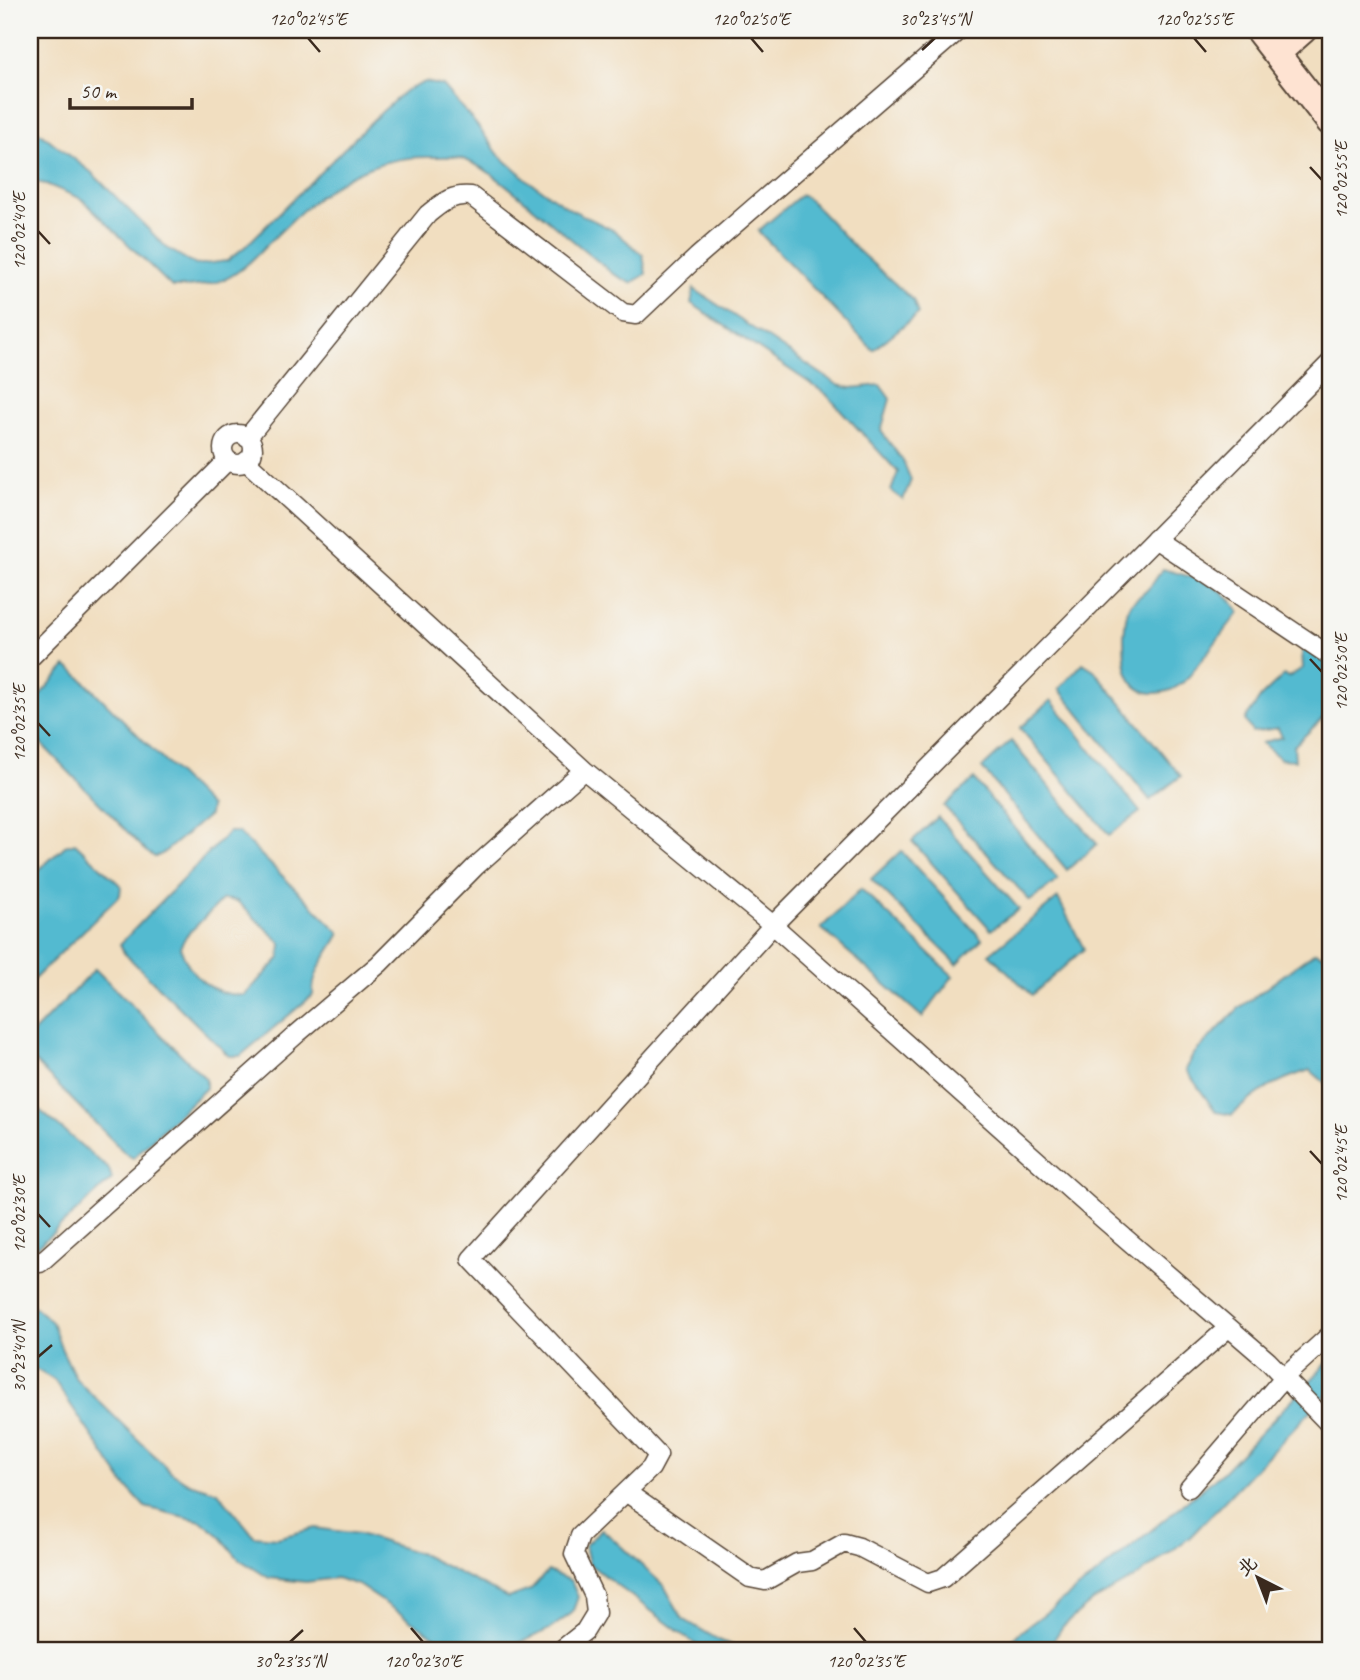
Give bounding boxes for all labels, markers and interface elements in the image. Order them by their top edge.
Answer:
text: 120°02'45"E [269,8,349,30]
text: 120°02'50"E [712,8,792,30]
text: 30°23'45"N [900,8,974,30]
text: 120°02'55"E [1155,8,1235,30]
scale bar [70,66,192,110]
text: 50 m [80,78,118,104]
text: 120°02'55"E [1330,139,1352,219]
text: 120°02'40"E [8,190,30,270]
text: 120°02'50"E [1330,631,1352,711]
text: 120°02'35"E [8,682,30,762]
text: 120°02'45"E [1330,1123,1352,1203]
text: 120°02'30"E [8,1173,30,1253]
text: 30°23'40"N [8,1318,30,1392]
north arrow [1224,1544,1294,1614]
text: 北 [1232,1551,1262,1581]
text: 30°23'35"N [255,1650,329,1672]
text: 120°02'30"E [384,1650,464,1672]
text: 120°02'35"E [827,1650,907,1672]

